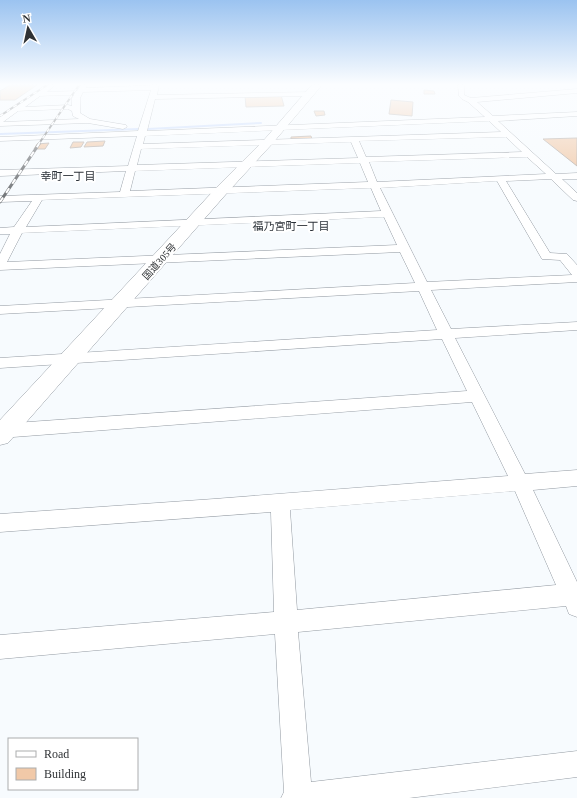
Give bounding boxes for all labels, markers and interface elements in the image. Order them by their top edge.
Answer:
north arrow [8,8,48,48]
text: N [22,12,31,25]
district label: 幸町一丁目 [41,170,96,182]
district label: 福乃宮町一丁目 [253,220,330,232]
street label: 国道305号 [140,241,179,282]
legend [8,738,138,790]
text: Road [44,747,69,761]
text: Building [44,767,86,781]

